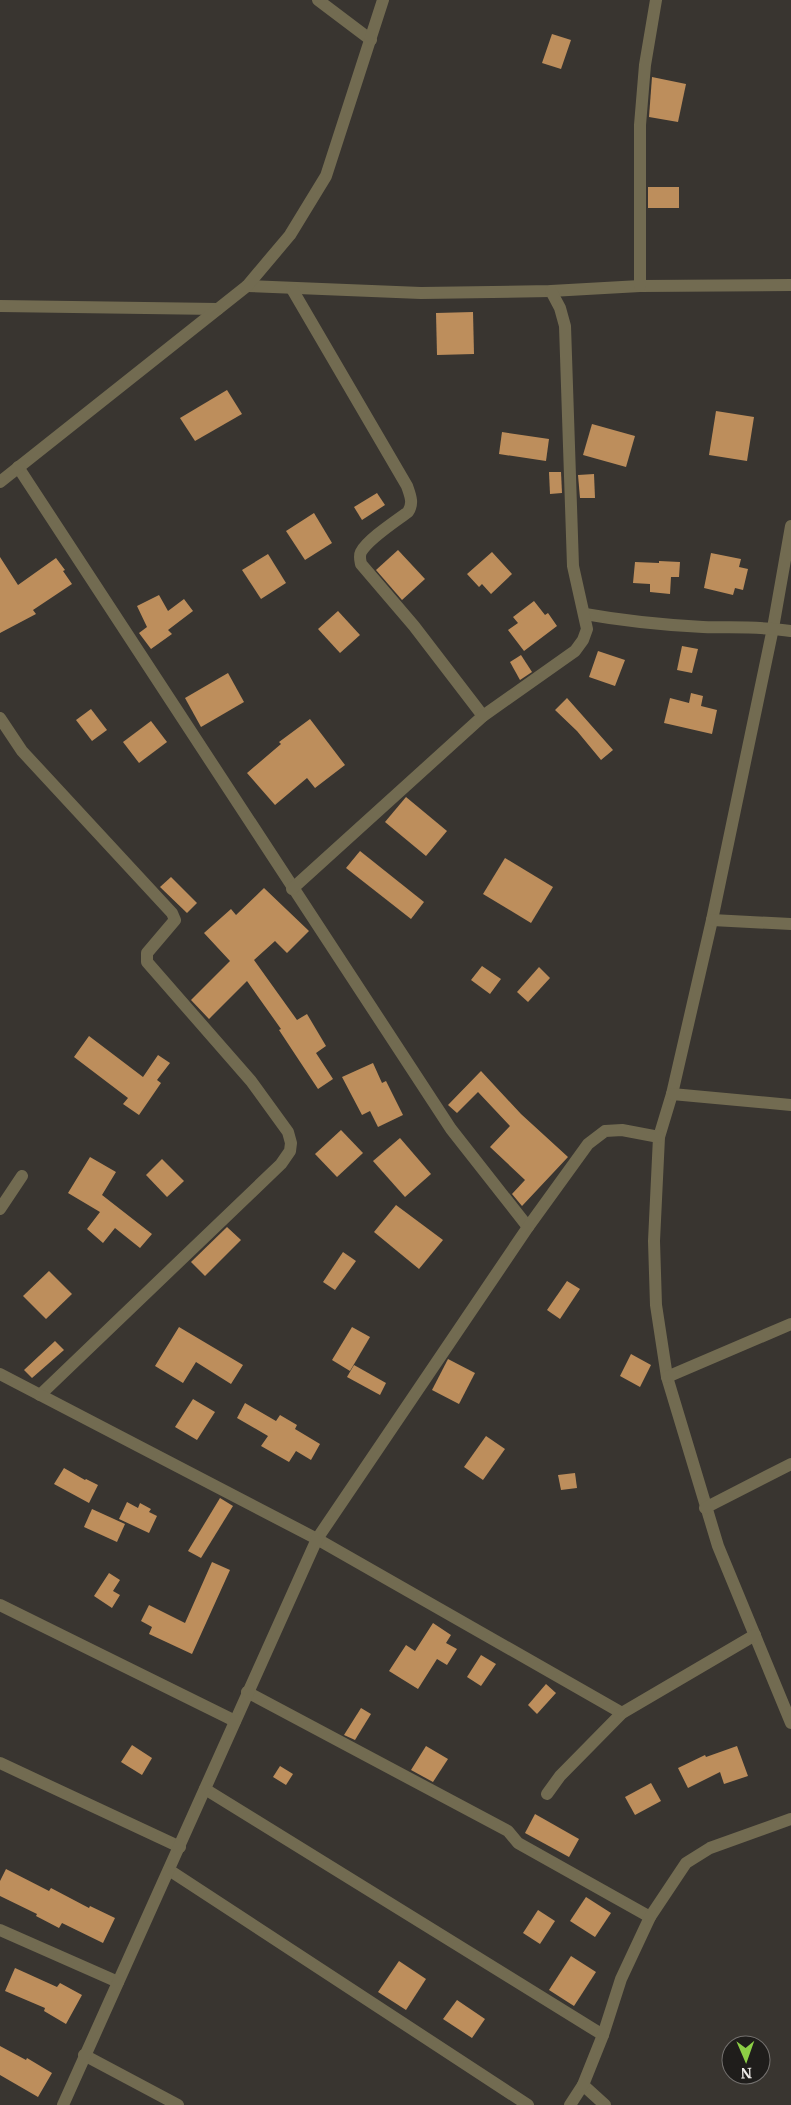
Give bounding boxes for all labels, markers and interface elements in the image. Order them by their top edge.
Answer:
north arrow [721,2035,771,2085]
text: N [741,2064,752,2082]

